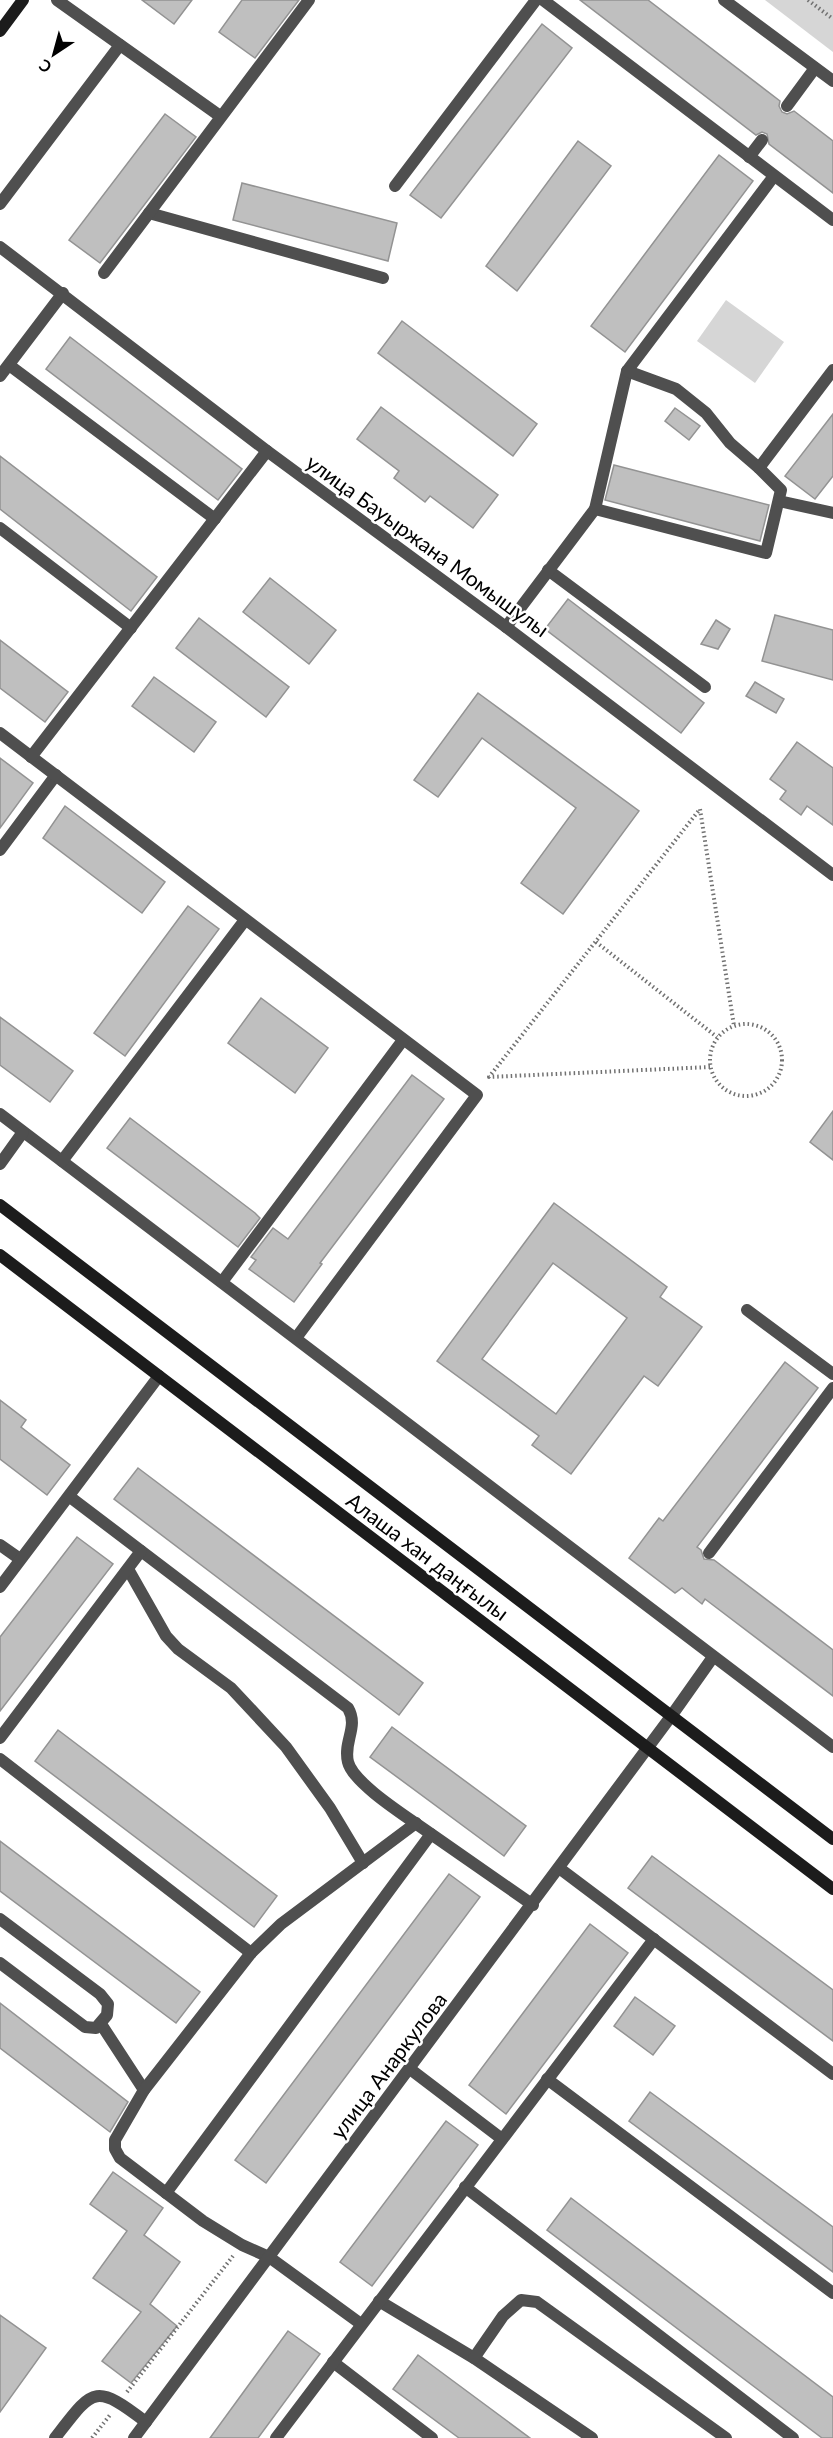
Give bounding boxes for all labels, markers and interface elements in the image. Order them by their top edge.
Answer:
north arrow [24,24,84,84]
text: С [35,56,55,77]
street label: улица Бауыржана Момышулы [302,449,554,641]
street label: Алаша хан даңғылы [342,1487,514,1625]
street label: улица Анаркулова [325,1987,451,2143]

